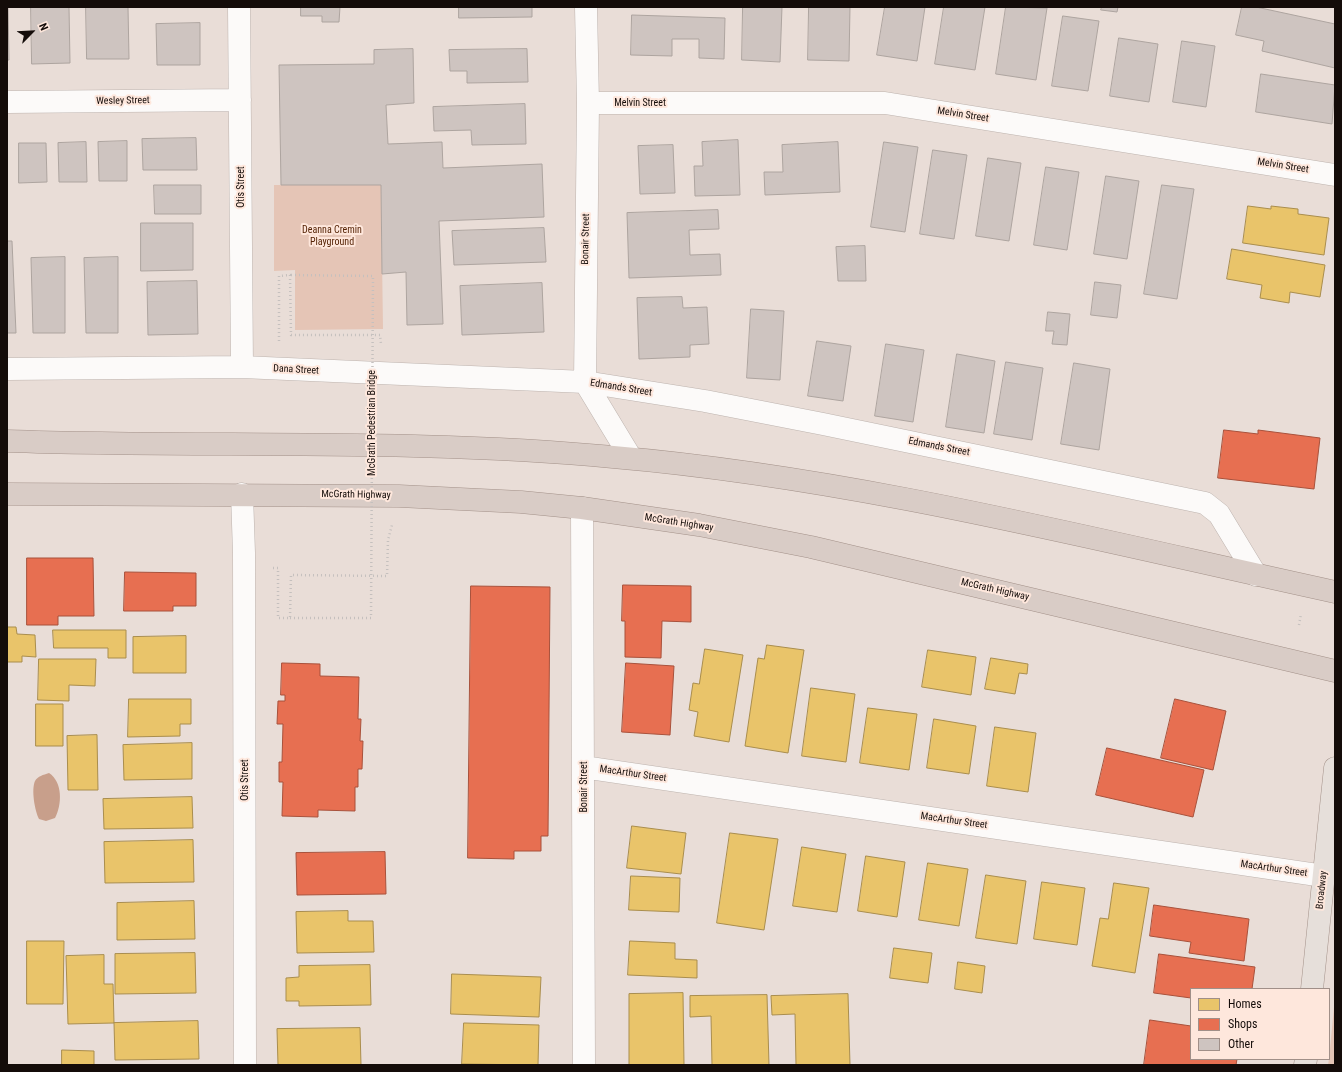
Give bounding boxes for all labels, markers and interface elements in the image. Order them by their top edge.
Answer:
north arrow [12,12,52,52]
text: N [36,21,51,33]
street label: Wesley Street [96,95,150,107]
street label: Melvin Street [614,97,666,109]
street label: Melvin Street [937,105,989,125]
street label: Melvin Street [1257,156,1309,176]
street label: Otis Street [235,166,247,208]
street label: Bonair Street [580,213,592,265]
park label: Deanna Cremin Playground [302,224,362,248]
street label: Dana Street [273,363,319,377]
street label: McGrath Pedestrian Bridge [366,370,378,476]
street label: Edmands Street [589,377,653,399]
street label: Edmands Street [907,435,971,459]
street label: McGrath Highway [321,488,391,502]
street label: McGrath Highway [644,512,714,534]
street label: McGrath Highway [960,576,1030,604]
street label: Otis Street [239,759,251,801]
street label: Bonair Street [578,761,590,813]
street label: MacArthur Street [599,763,667,785]
street label: MacArthur Street [920,810,988,832]
street label: MacArthur Street [1240,858,1308,880]
street label: Broadway [1314,870,1330,910]
legend [1190,988,1330,1060]
text: Homes [1228,997,1262,1011]
text: Shops [1228,1017,1257,1031]
text: Other [1228,1037,1254,1051]

